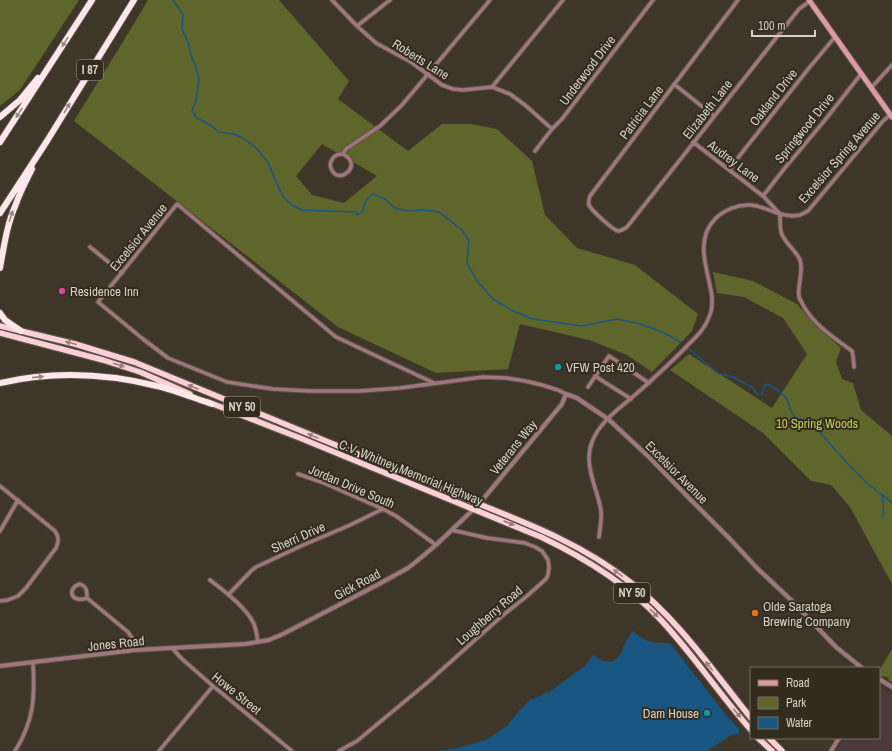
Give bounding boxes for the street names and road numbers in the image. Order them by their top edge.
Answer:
street label: Underwood Drive [556,32,619,109]
street label: Roberts Lane [389,35,452,84]
road number: I 87 [77,60,103,80]
street label: Oakland Drive [746,65,801,129]
street label: Elizabeth Lane [679,76,736,143]
street label: Patricia Lane [616,82,667,143]
street label: Springwood Drive [771,90,838,167]
street label: Excelsior Spring Avenue [795,108,884,207]
street label: Audrey Lane [704,136,763,186]
street label: Excelsior Avenue [106,200,171,275]
road number: NY 50 [224,397,260,417]
street label: Veterans Way [486,416,541,478]
street label: C.V. Whitney Memorial Highway [336,436,486,509]
street label: Excelsior Avenue [642,437,712,507]
street label: Jordan Drive South [306,461,397,512]
street label: Sherri Drive [268,518,328,557]
street label: Gick Road [331,565,384,604]
street label: Loughberry Road [453,582,526,649]
road number: NY 50 [614,583,650,603]
street label: Jones Road [87,632,145,655]
street label: Howe Street [209,668,265,718]

